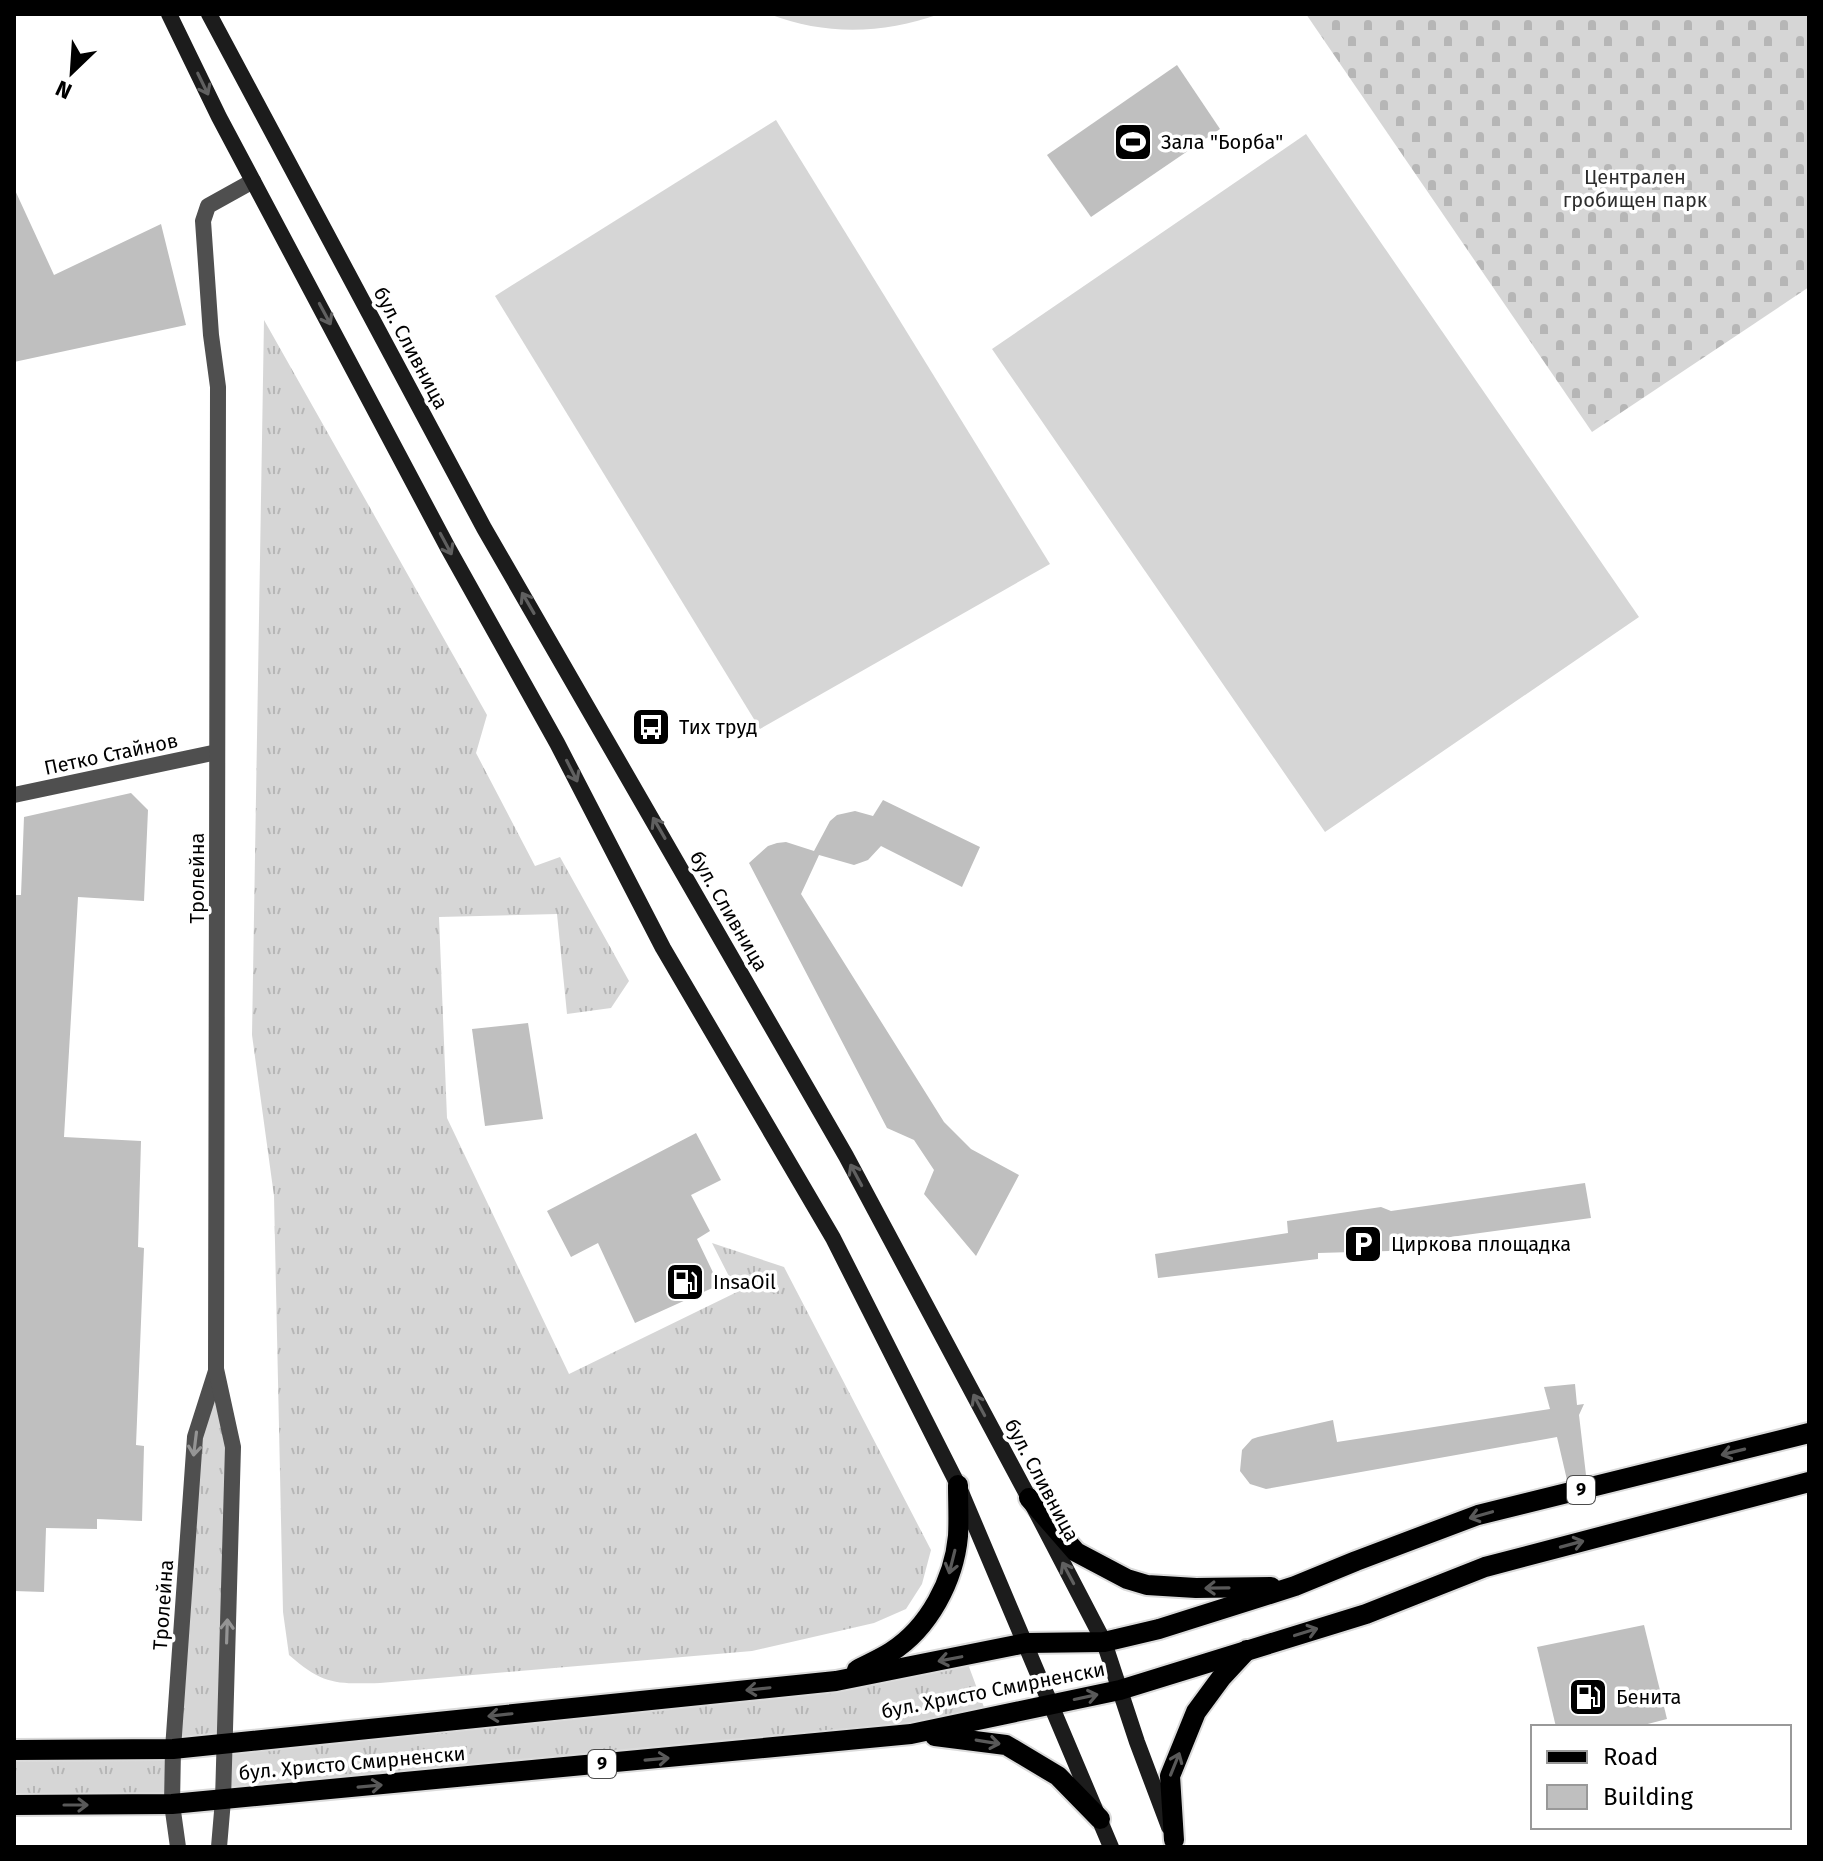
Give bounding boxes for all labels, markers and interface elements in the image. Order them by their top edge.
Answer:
north arrow [32,32,112,112]
one-way arrow [196,72,211,96]
text: N [51,74,76,105]
sports icon: Зала "Борба" [1112,121,1154,163]
place label: Зала "Борба" [1161,130,1283,154]
park label: Централен гробищен парк [1563,165,1708,212]
street label: бул. Сливница [369,283,453,413]
one-way arrow [317,302,333,325]
one-way arrow [438,532,454,555]
one-way arrow [520,591,536,614]
bus stop icon: Тих труд [630,706,672,748]
place label: Тих труд [679,715,757,739]
street label: Петко Стайнов [42,728,180,780]
one-way arrow [565,759,581,783]
one-way arrow [651,816,666,840]
street label: Тролейна [185,833,209,923]
street label: бул. Сливница [685,846,773,976]
one-way arrow [848,1164,864,1188]
parking icon: Циркова площадка [1342,1223,1384,1265]
place label: Циркова площадка [1391,1232,1571,1256]
fuel station icon: InsaOil [664,1261,706,1303]
place label: InsaOil [713,1270,776,1294]
one-way arrow [971,1393,986,1417]
street label: бул. Сливница [1000,1415,1084,1545]
one-way arrow [187,1431,202,1456]
one-way arrow [1721,1446,1747,1461]
road number: 9 [1567,1476,1595,1504]
one-way arrow [1469,1508,1495,1523]
one-way arrow [1558,1536,1584,1551]
one-way arrow [944,1549,959,1575]
street label: Тролейна [148,1559,178,1651]
one-way arrow [1060,1562,1076,1585]
one-way arrow [1204,1580,1231,1596]
one-way arrow [220,1618,235,1645]
one-way arrow [1293,1624,1319,1639]
one-way arrow [937,1652,963,1667]
street label: бул. Христо Смирненски [879,1657,1107,1723]
fuel station icon: Бенита [1567,1676,1609,1718]
one-way arrow [745,1681,772,1696]
place label: Бенита [1616,1685,1681,1709]
one-way arrow [1073,1689,1098,1704]
one-way arrow [487,1708,514,1723]
legend [1531,1725,1791,1829]
one-way arrow [975,1735,1000,1750]
street label: бул. Христо Смирненски [238,1741,466,1785]
text: Road [1603,1743,1658,1771]
road number: 9 [588,1750,616,1778]
one-way arrow [643,1751,670,1766]
one-way arrow [1169,1752,1183,1777]
one-way arrow [356,1778,383,1793]
text: Building [1603,1783,1693,1811]
one-way arrow [62,1797,89,1812]

